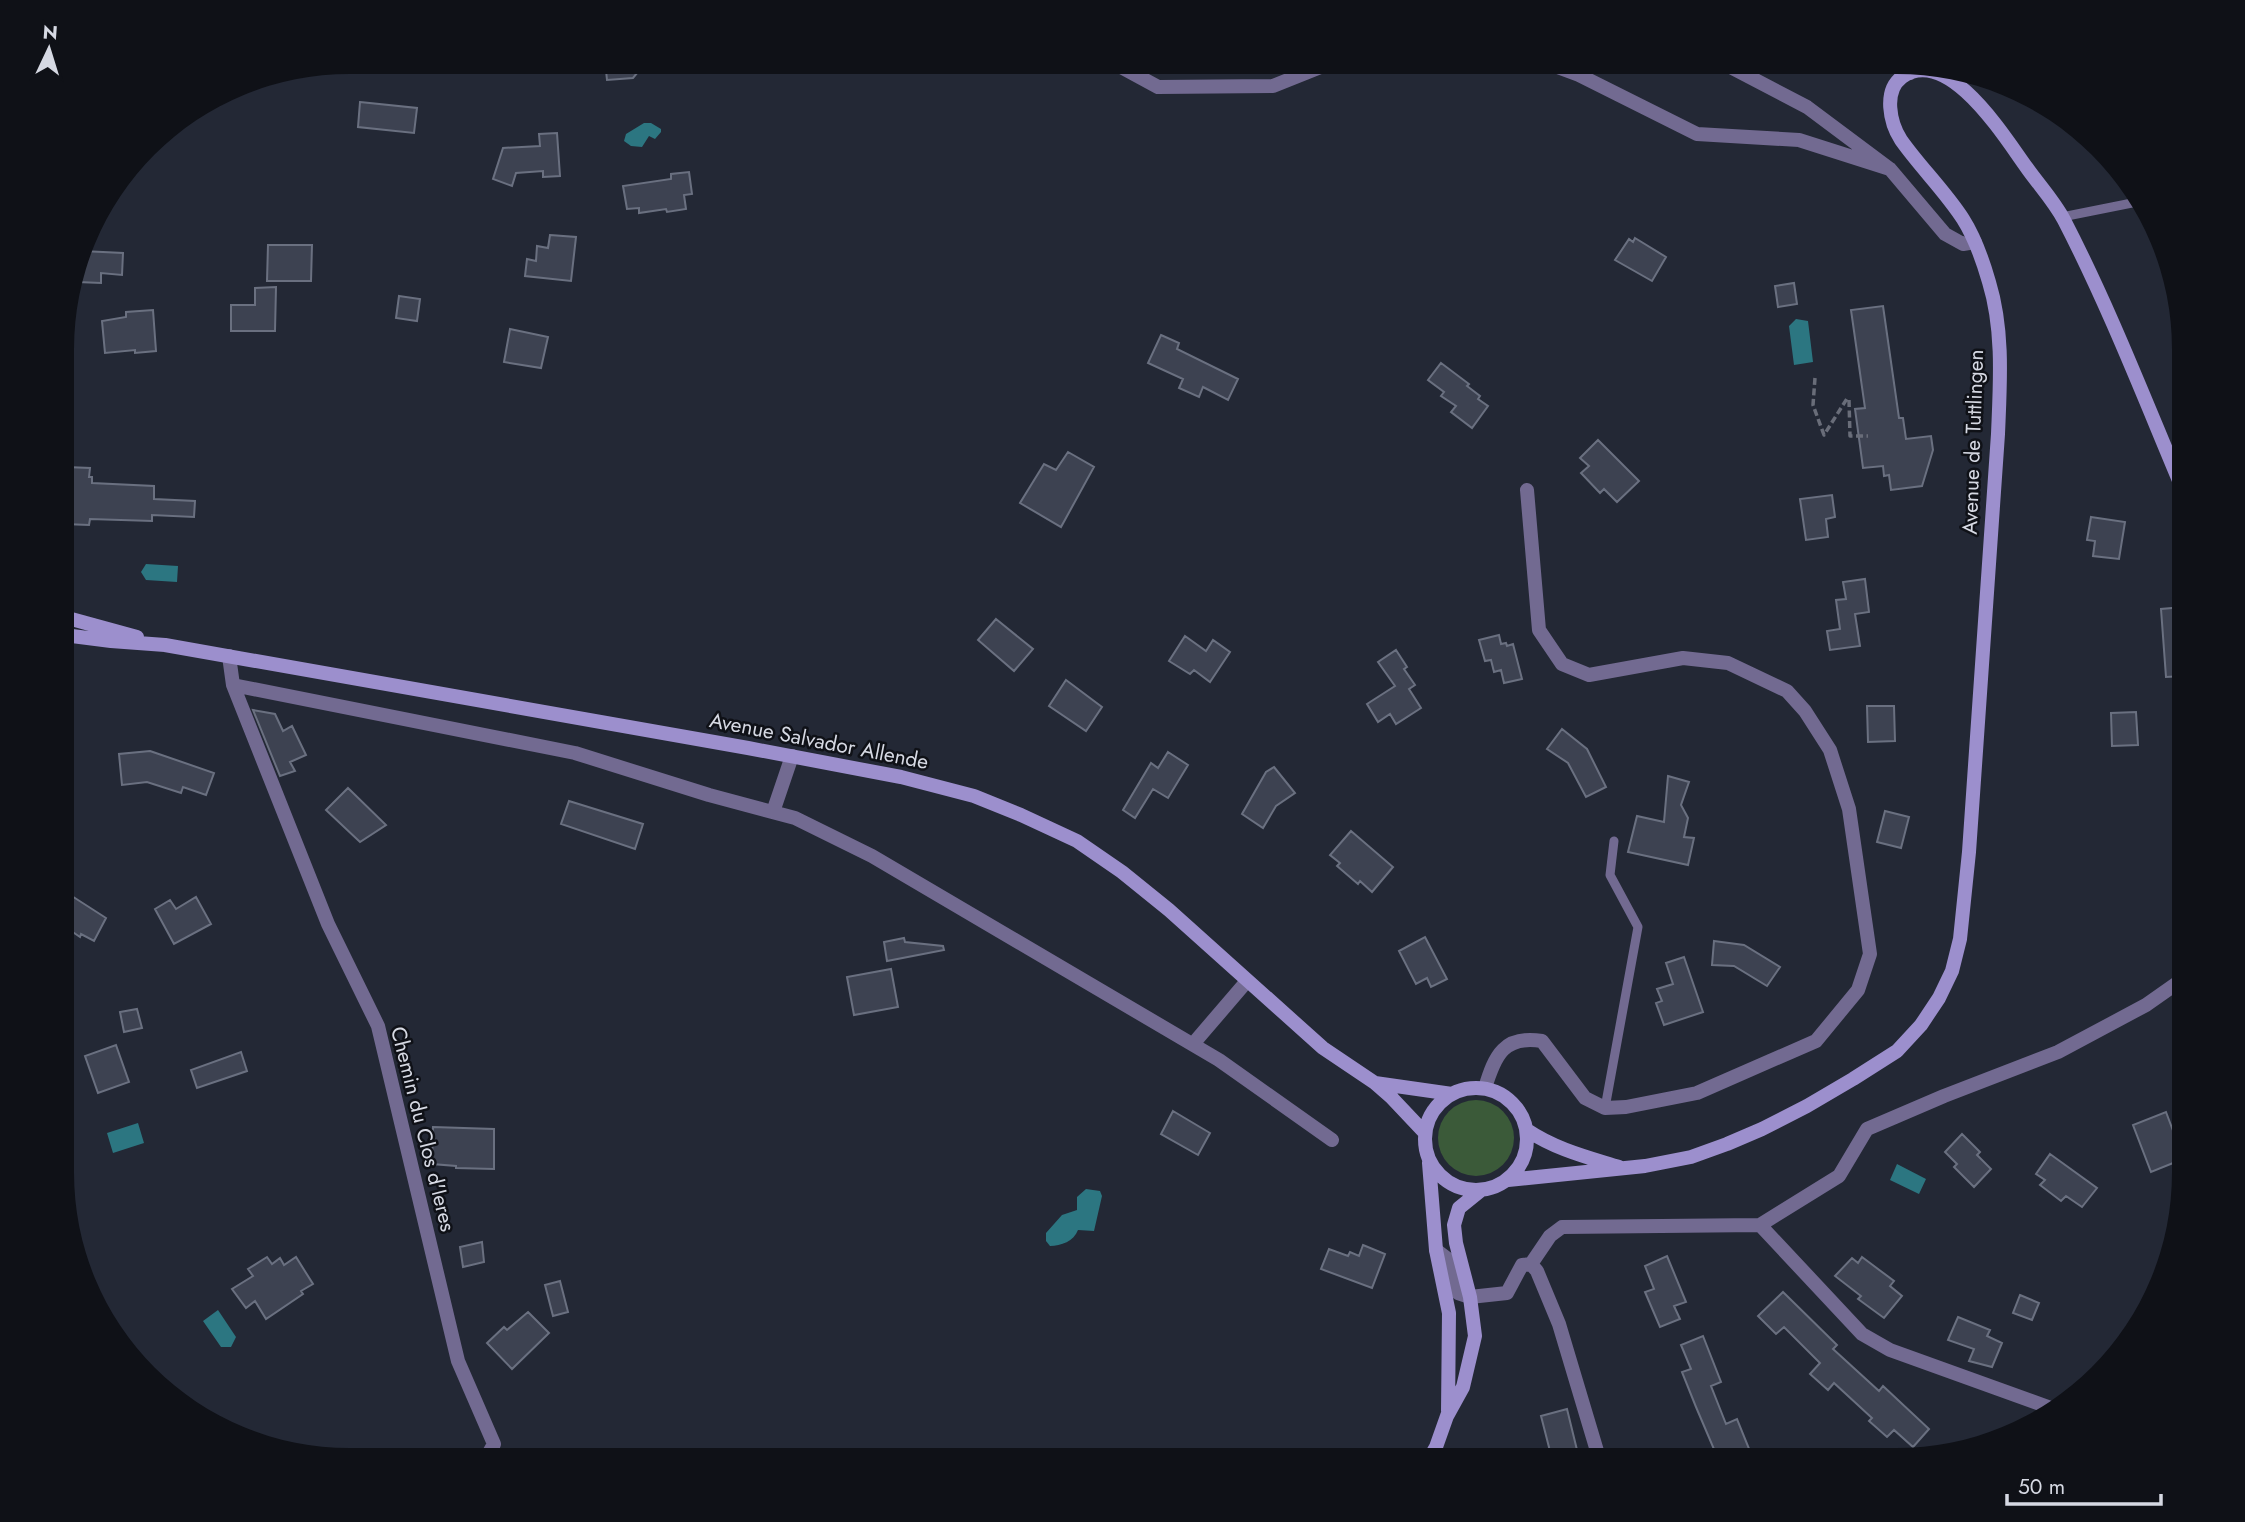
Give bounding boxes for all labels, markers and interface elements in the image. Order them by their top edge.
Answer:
north arrow [14,14,84,84]
text: N [42,19,59,47]
street label: Avenue de Tuttlingen [1955,349,1991,535]
street label: Avenue Salvador Allende [707,705,931,777]
street label: Chemin du Clos d'Ieres [383,1023,463,1235]
scale bar [2007,1462,2161,1506]
text: 50 m [2018,1472,2065,1502]

